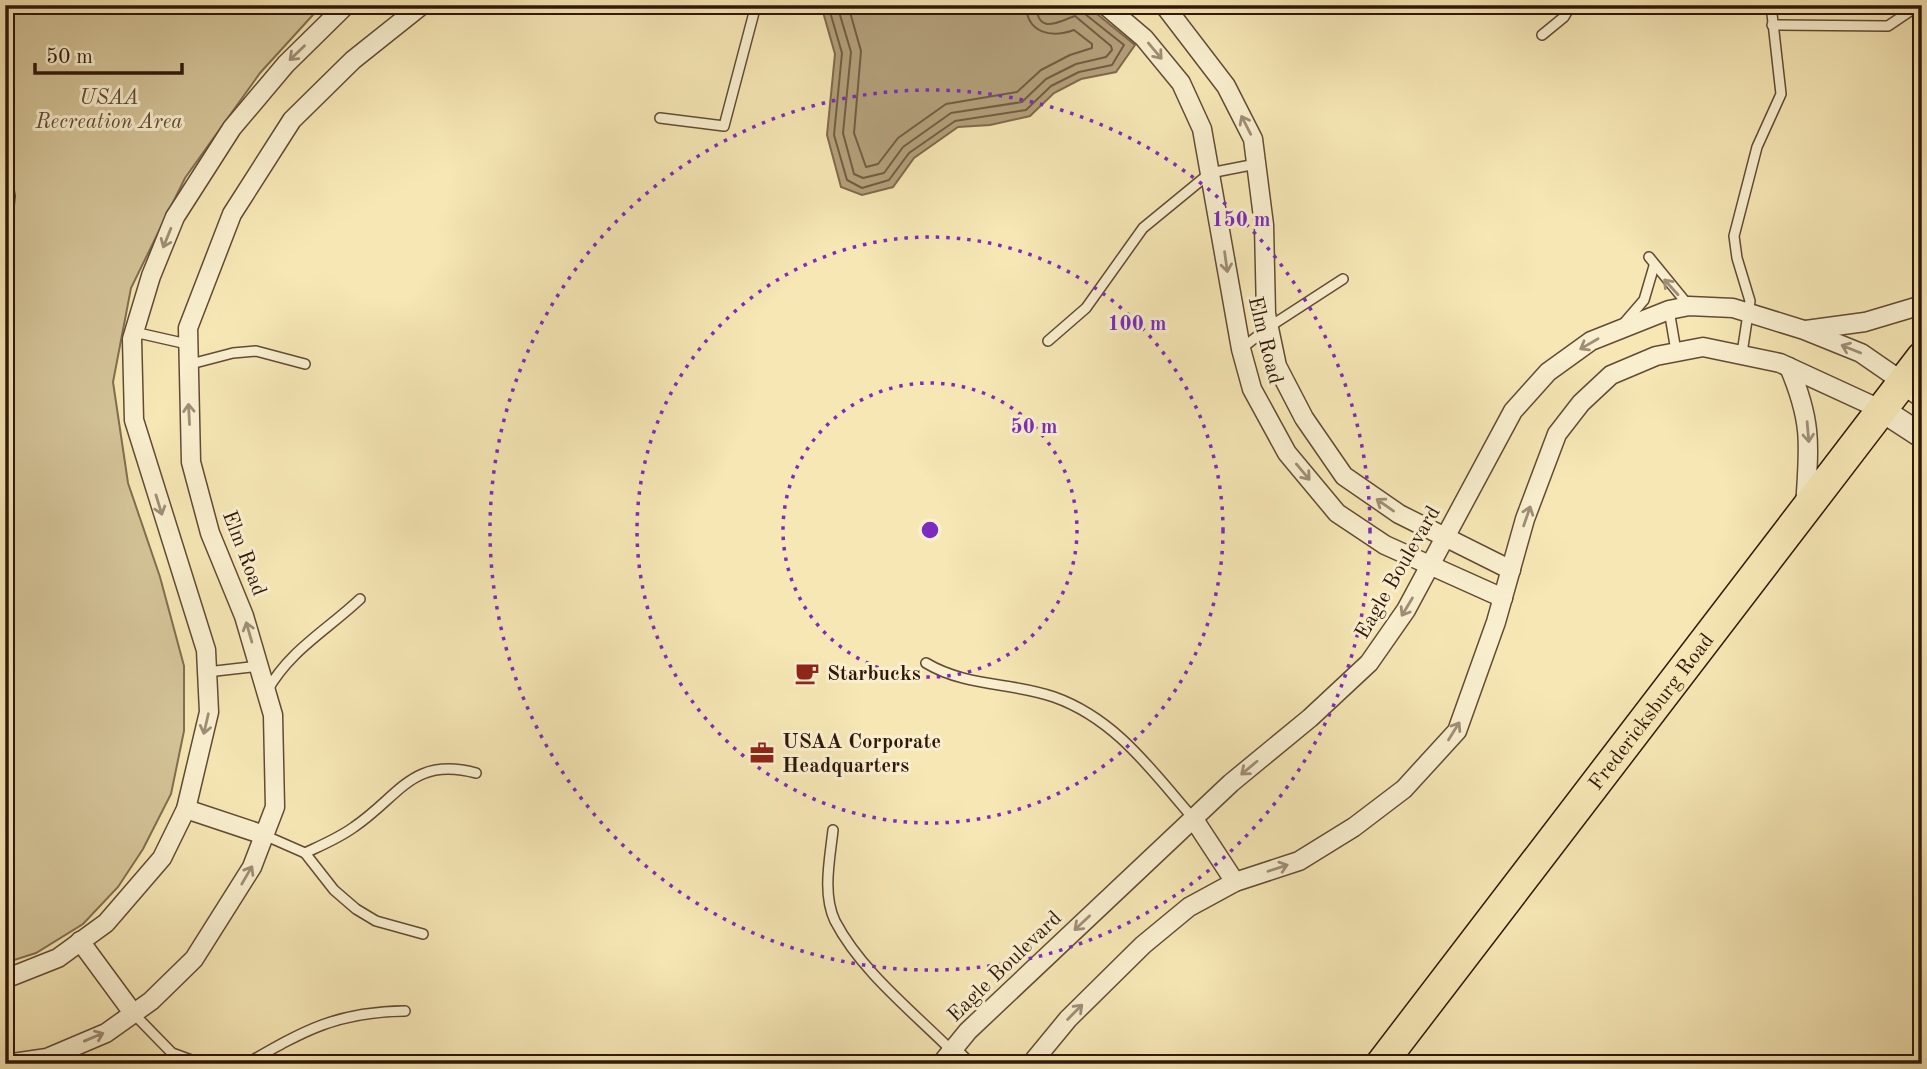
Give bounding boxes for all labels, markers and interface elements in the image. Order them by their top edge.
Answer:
scale bar [35,32,182,76]
one-way arrow [1147,42,1163,60]
one-way arrow [289,44,306,61]
text: 50 m [46,47,93,68]
park label: USAA Recreation Area [34,88,183,133]
one-way arrow [1238,115,1252,136]
text: 150 m [1211,210,1271,231]
one-way arrow [159,226,172,248]
one-way arrow [1220,251,1233,273]
one-way arrow [1663,278,1679,296]
street label: Elm Road [1244,294,1286,386]
text: 100 m [1107,314,1167,335]
one-way arrow [1580,337,1600,351]
one-way arrow [1841,342,1863,355]
one-way arrow [182,403,195,426]
text: 50 m [1010,417,1058,438]
one-way arrow [1802,420,1815,443]
one-way arrow [1295,463,1311,481]
one-way arrow [153,493,166,515]
one-way arrow [1376,498,1395,512]
street label: Eagle Boulevard [1352,503,1445,643]
one-way arrow [1522,505,1534,527]
street label: Elm Road [218,508,269,599]
centre of rings [918,518,942,542]
one-way arrow [1399,596,1413,616]
one-way arrow [242,621,255,643]
street label: Fredericksburg Road [1586,630,1718,795]
cafe icon: Starbucks [793,659,821,687]
place label: Starbucks [827,664,921,685]
one-way arrow [199,712,212,735]
one-way arrow [1447,721,1461,741]
place label: USAA Corporate Headquarters [782,732,941,777]
office icon: USAA Corporate Headquarters [748,739,776,767]
one-way arrow [1240,761,1258,776]
one-way arrow [1266,861,1288,874]
one-way arrow [240,865,254,885]
street label: Eagle Boulevard [944,908,1066,1026]
one-way arrow [1074,914,1091,931]
one-way arrow [1067,1004,1084,1021]
one-way arrow [83,1030,105,1043]

